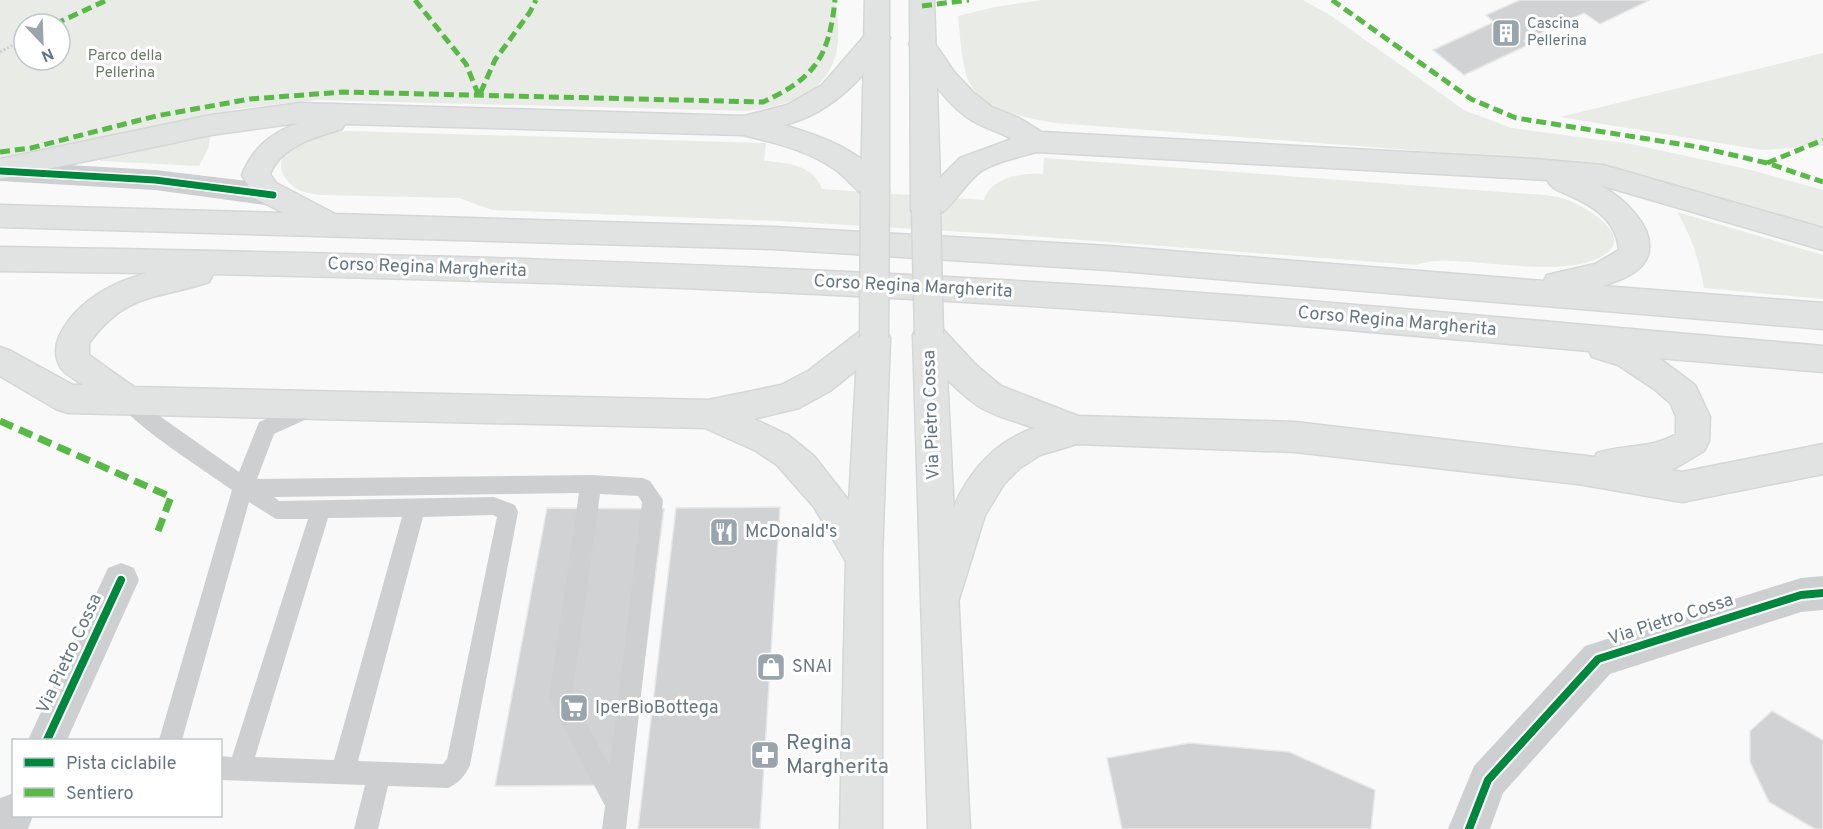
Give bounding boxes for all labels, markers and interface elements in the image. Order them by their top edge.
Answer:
north arrow [12,12,72,72]
place label: Cascina Pellerina [1527,15,1587,51]
building icon: Cascina Pellerina [1490,17,1522,49]
text: N [38,43,56,65]
park label: Parco della Pellerina [88,47,162,83]
street label: Corso Regina Margherita [327,253,527,283]
street label: Corso Regina Margherita [813,270,1013,304]
street label: Corso Regina Margherita [1297,302,1497,342]
street label: Via Pietro Cossa [918,350,946,480]
restaurant icon: McDonald's [708,516,740,548]
place label: McDonald's [745,521,837,544]
street label: Via Pietro Cossa [1606,589,1736,651]
street label: Via Pietro Cossa [32,590,108,718]
shop icon: SNAI [755,651,787,683]
place label: SNAI [792,656,832,679]
supermarket icon: IperBioBottega [558,692,590,724]
place label: IperBioBottega [595,697,719,720]
place label: Regina Margherita [786,730,889,781]
legend [12,739,222,817]
pharmacy icon: Regina Margherita [749,739,781,771]
text: Pista ciclabile [66,753,176,776]
text: Sentiero [66,783,134,806]

